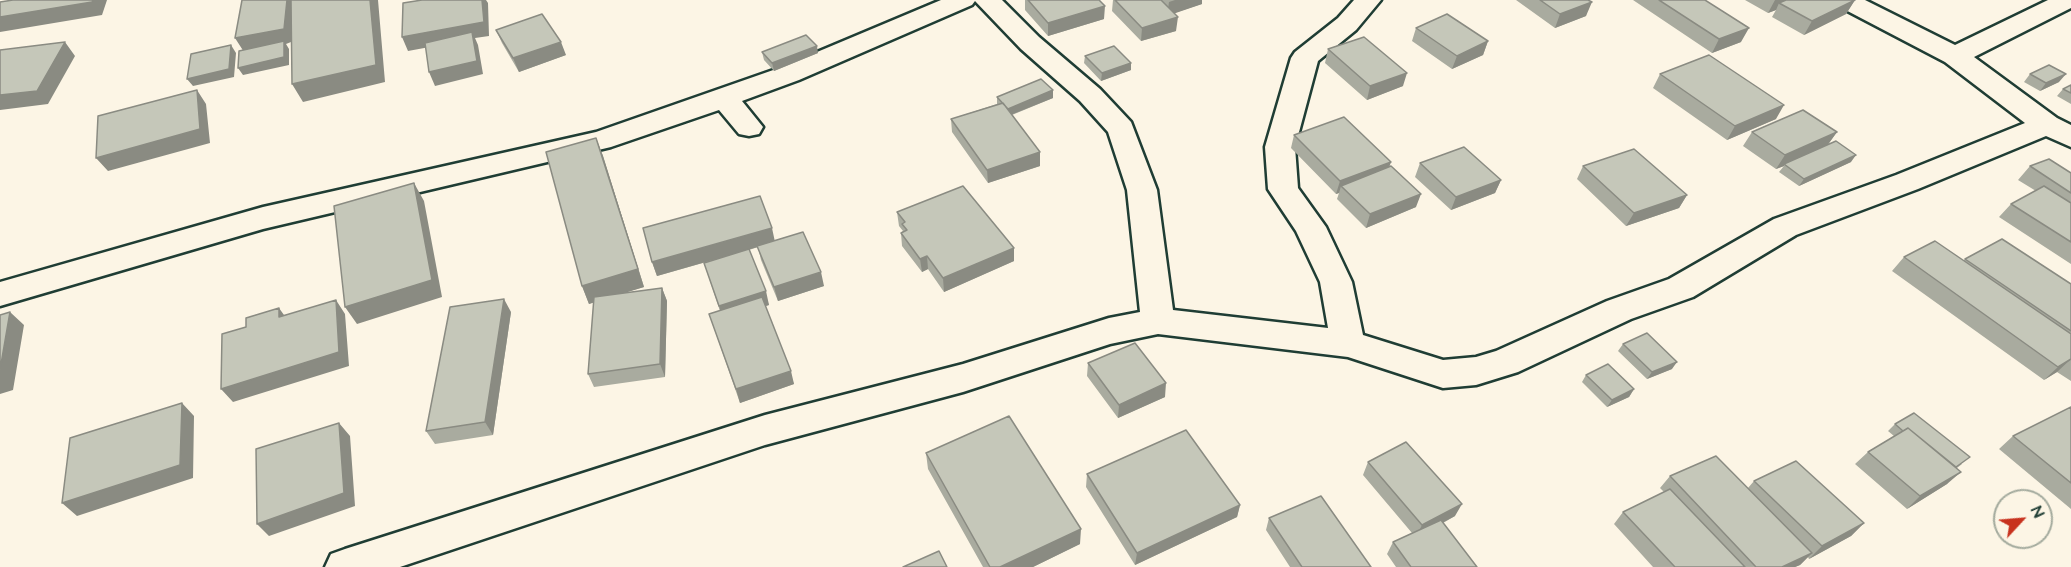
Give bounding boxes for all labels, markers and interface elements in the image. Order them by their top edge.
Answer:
north arrow [1993,489,2053,549]
text: N [2025,503,2049,521]

